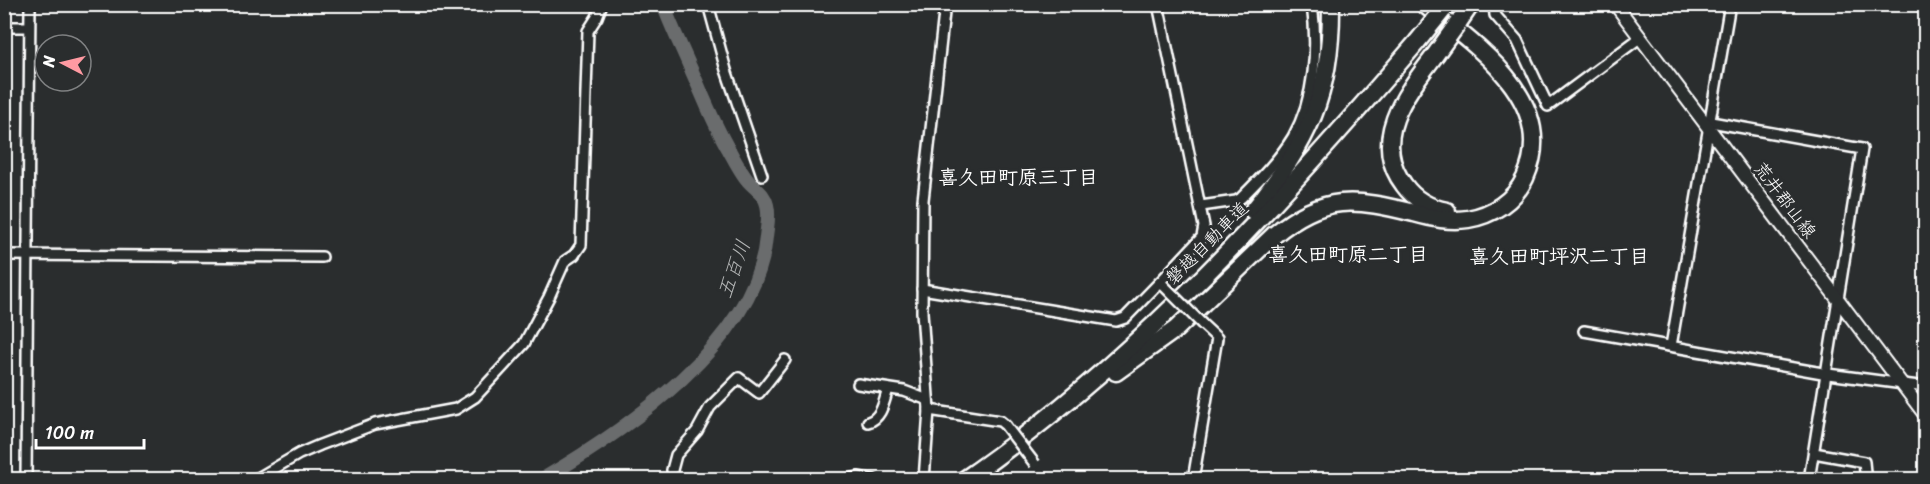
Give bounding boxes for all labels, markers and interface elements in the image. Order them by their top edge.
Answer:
north arrow [33,33,93,93]
text: N [33,53,64,69]
street label: 荒井郡山線 [1745,154,1825,246]
district label: 喜久田町原三丁目 [938,160,1098,195]
street label: 磐越自動車道 [1158,194,1256,292]
water label: 五百川 [707,235,761,303]
district label: 喜久田町原二丁目 [1268,237,1428,272]
district label: 喜久田町坪沢二丁目 [1469,239,1649,274]
scale bar [36,412,144,450]
text: 100 m [45,417,94,449]

